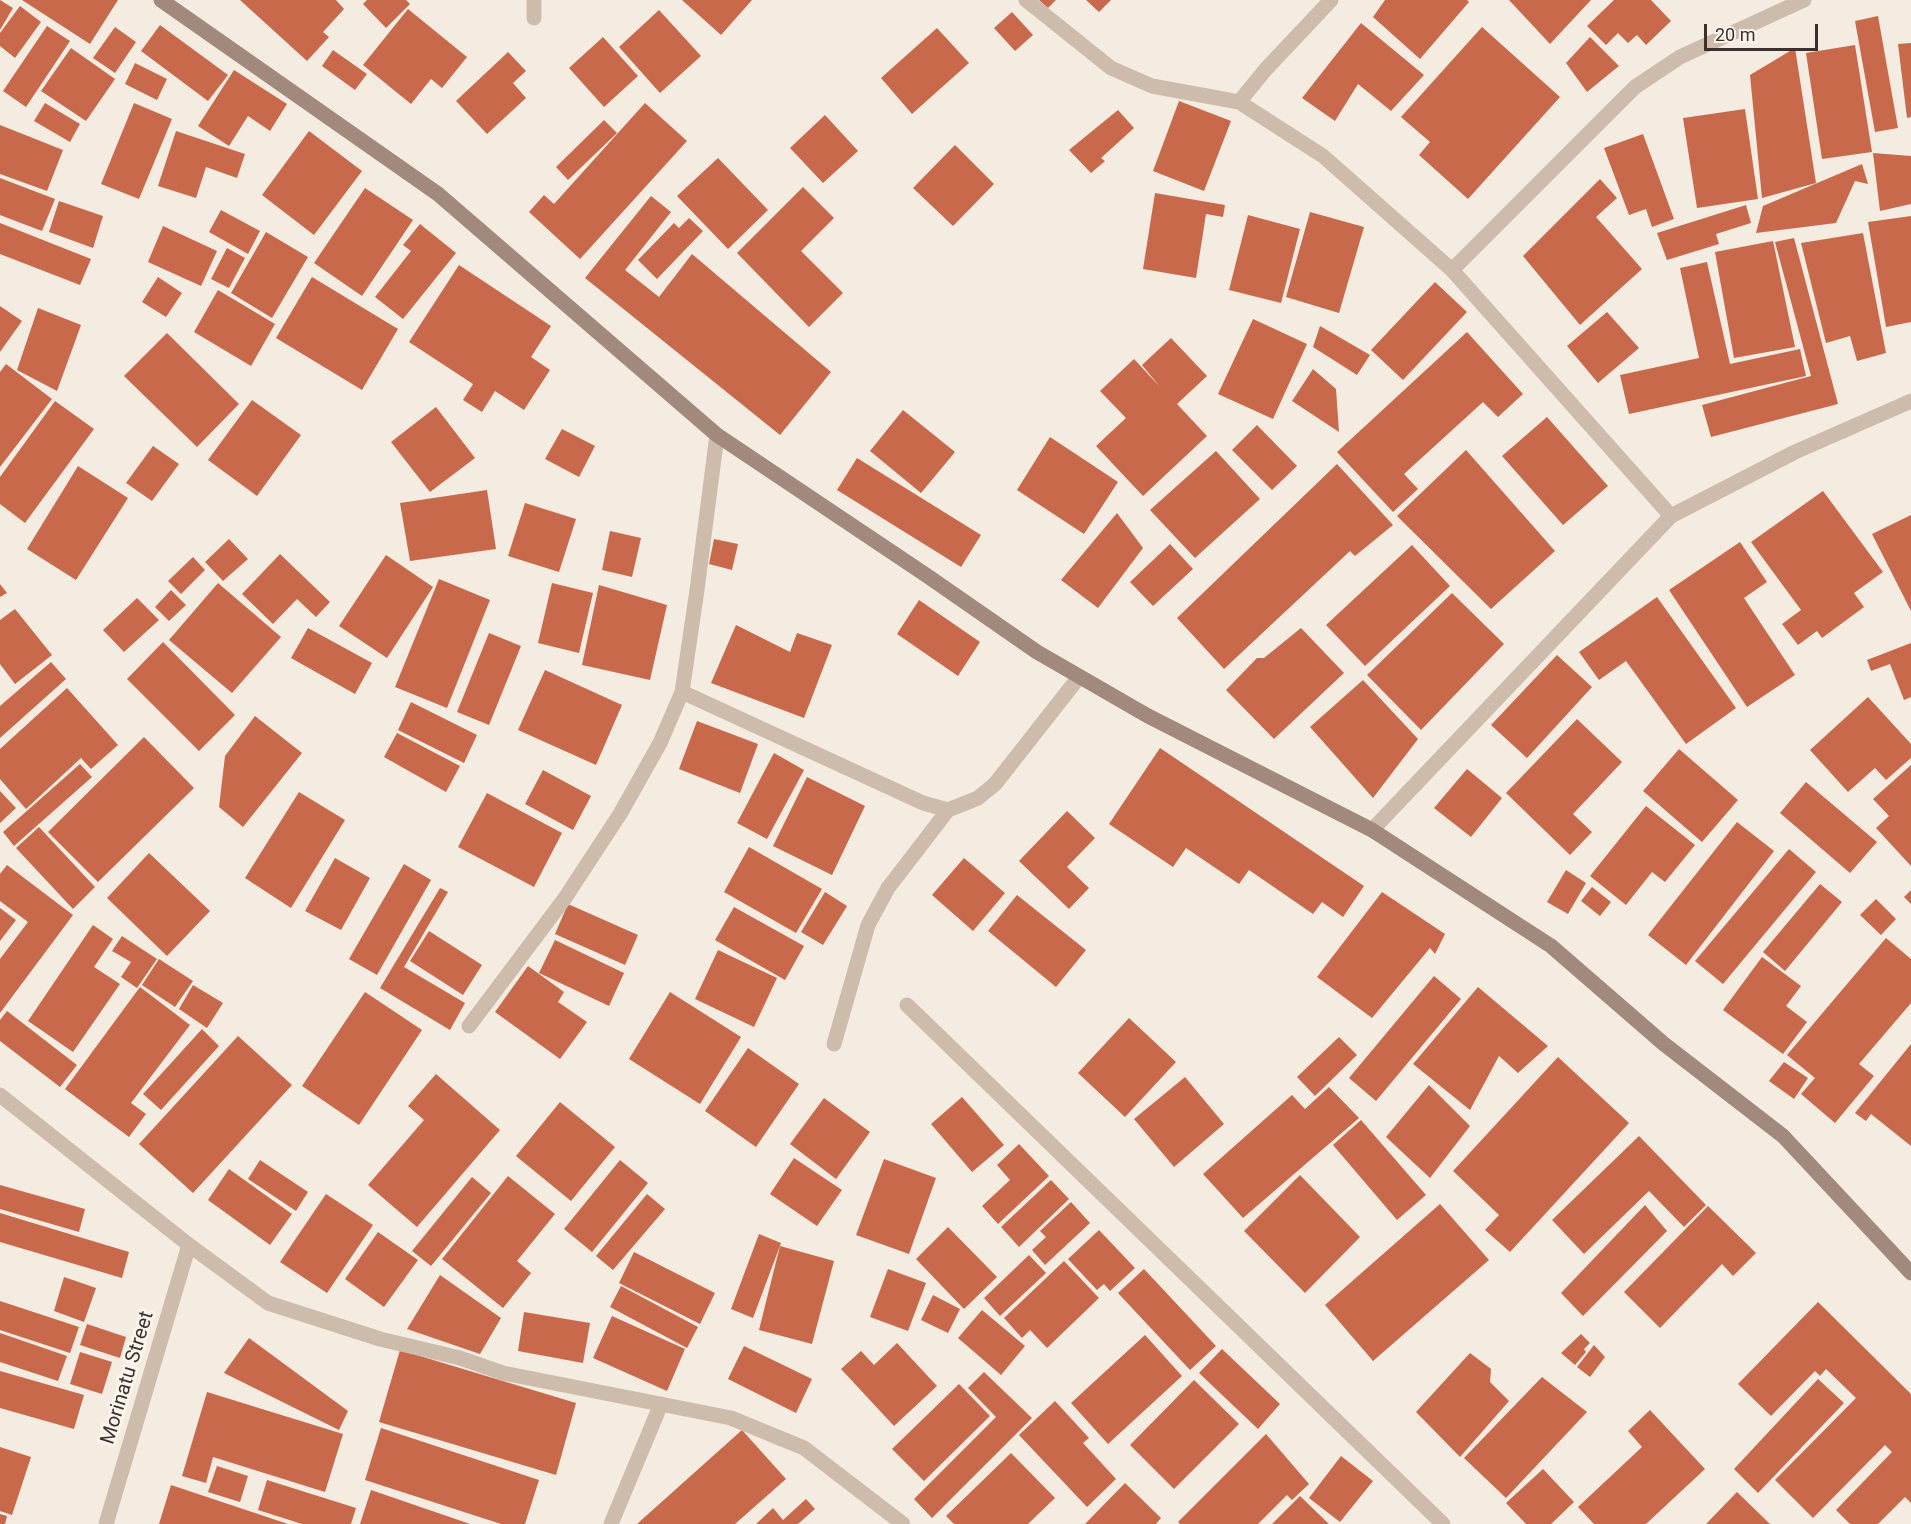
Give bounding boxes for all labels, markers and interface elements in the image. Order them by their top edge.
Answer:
scale bar [1707,12,1821,50]
text: 20 m [1715,24,1755,45]
street label: Morinatu Street [96,1309,160,1447]

